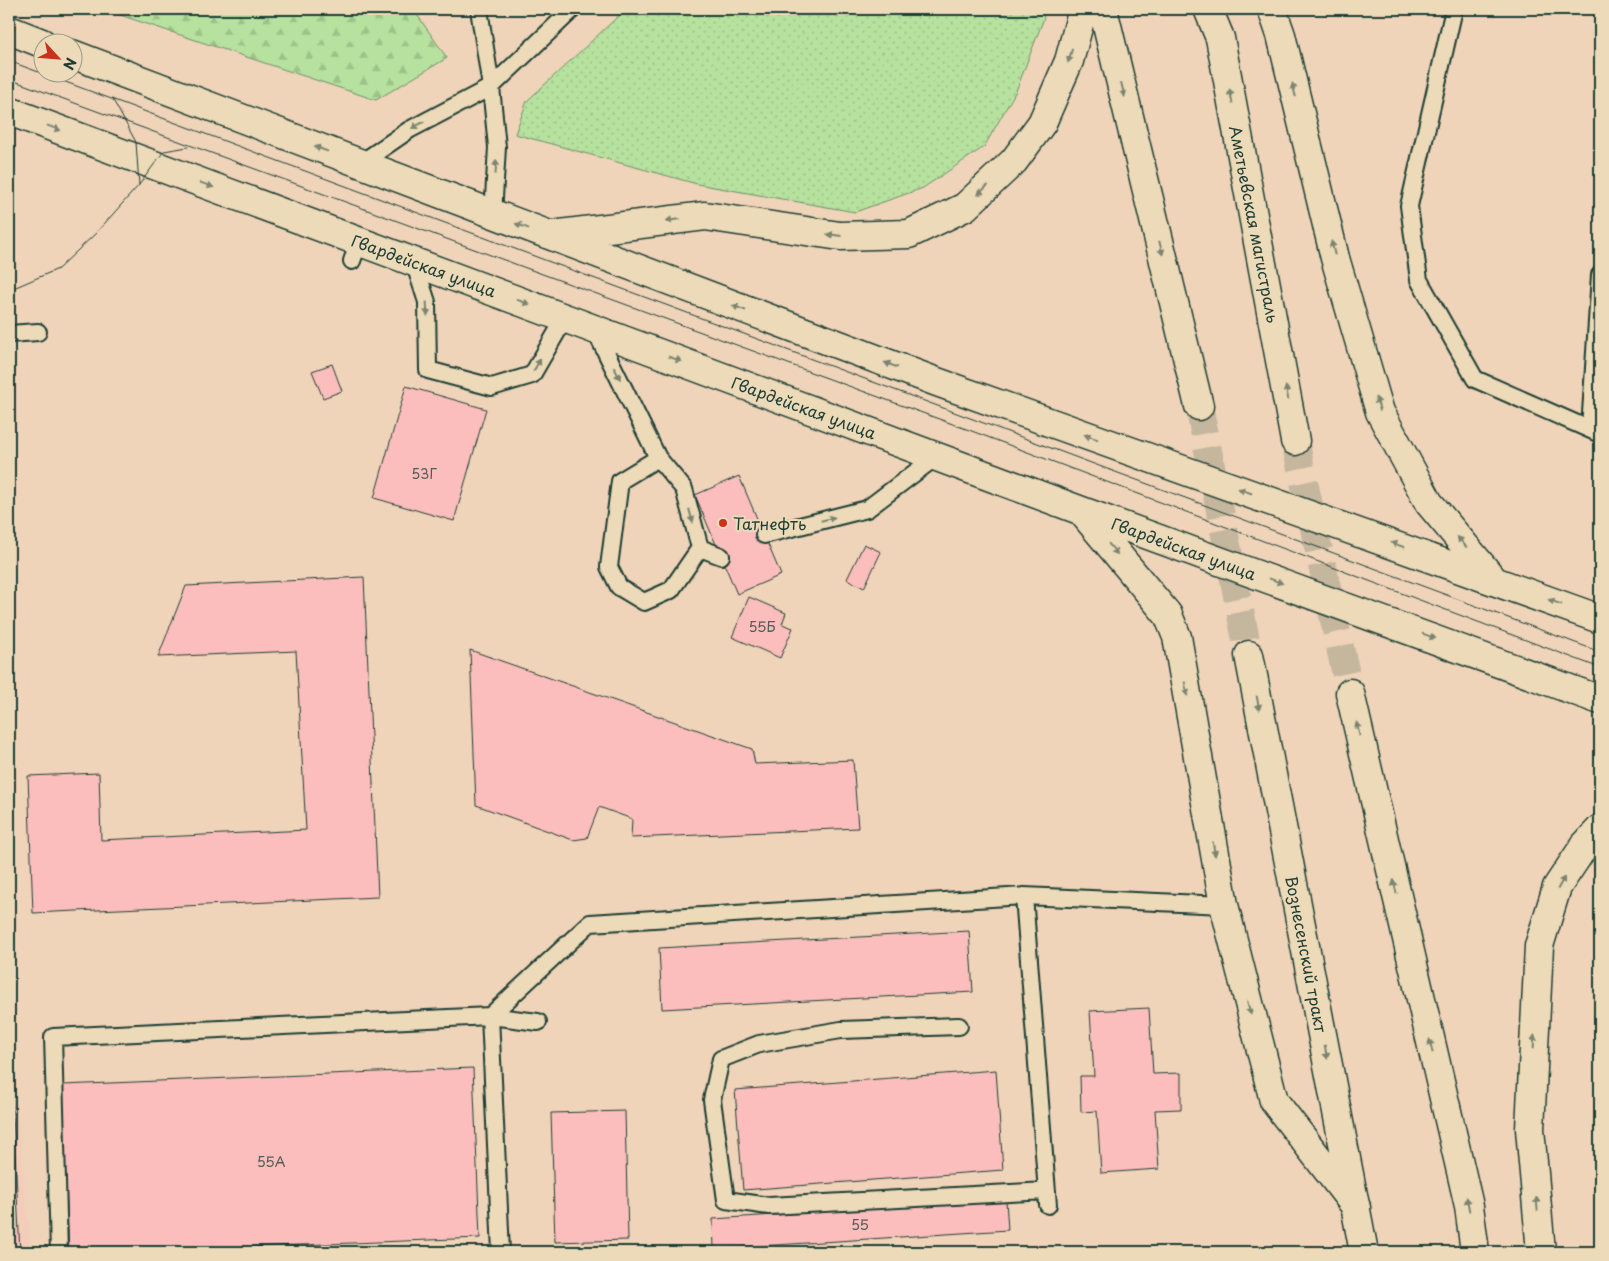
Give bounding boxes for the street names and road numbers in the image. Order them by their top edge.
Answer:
street label: Аметьевская магистраль [1224,123,1286,325]
street label: Гвардейская улица [348,228,500,302]
street label: Гвардейская улица [728,370,880,444]
street label: Гвардейская улица [1108,511,1260,585]
street label: Вознесенский тракт [1280,874,1334,1035]

